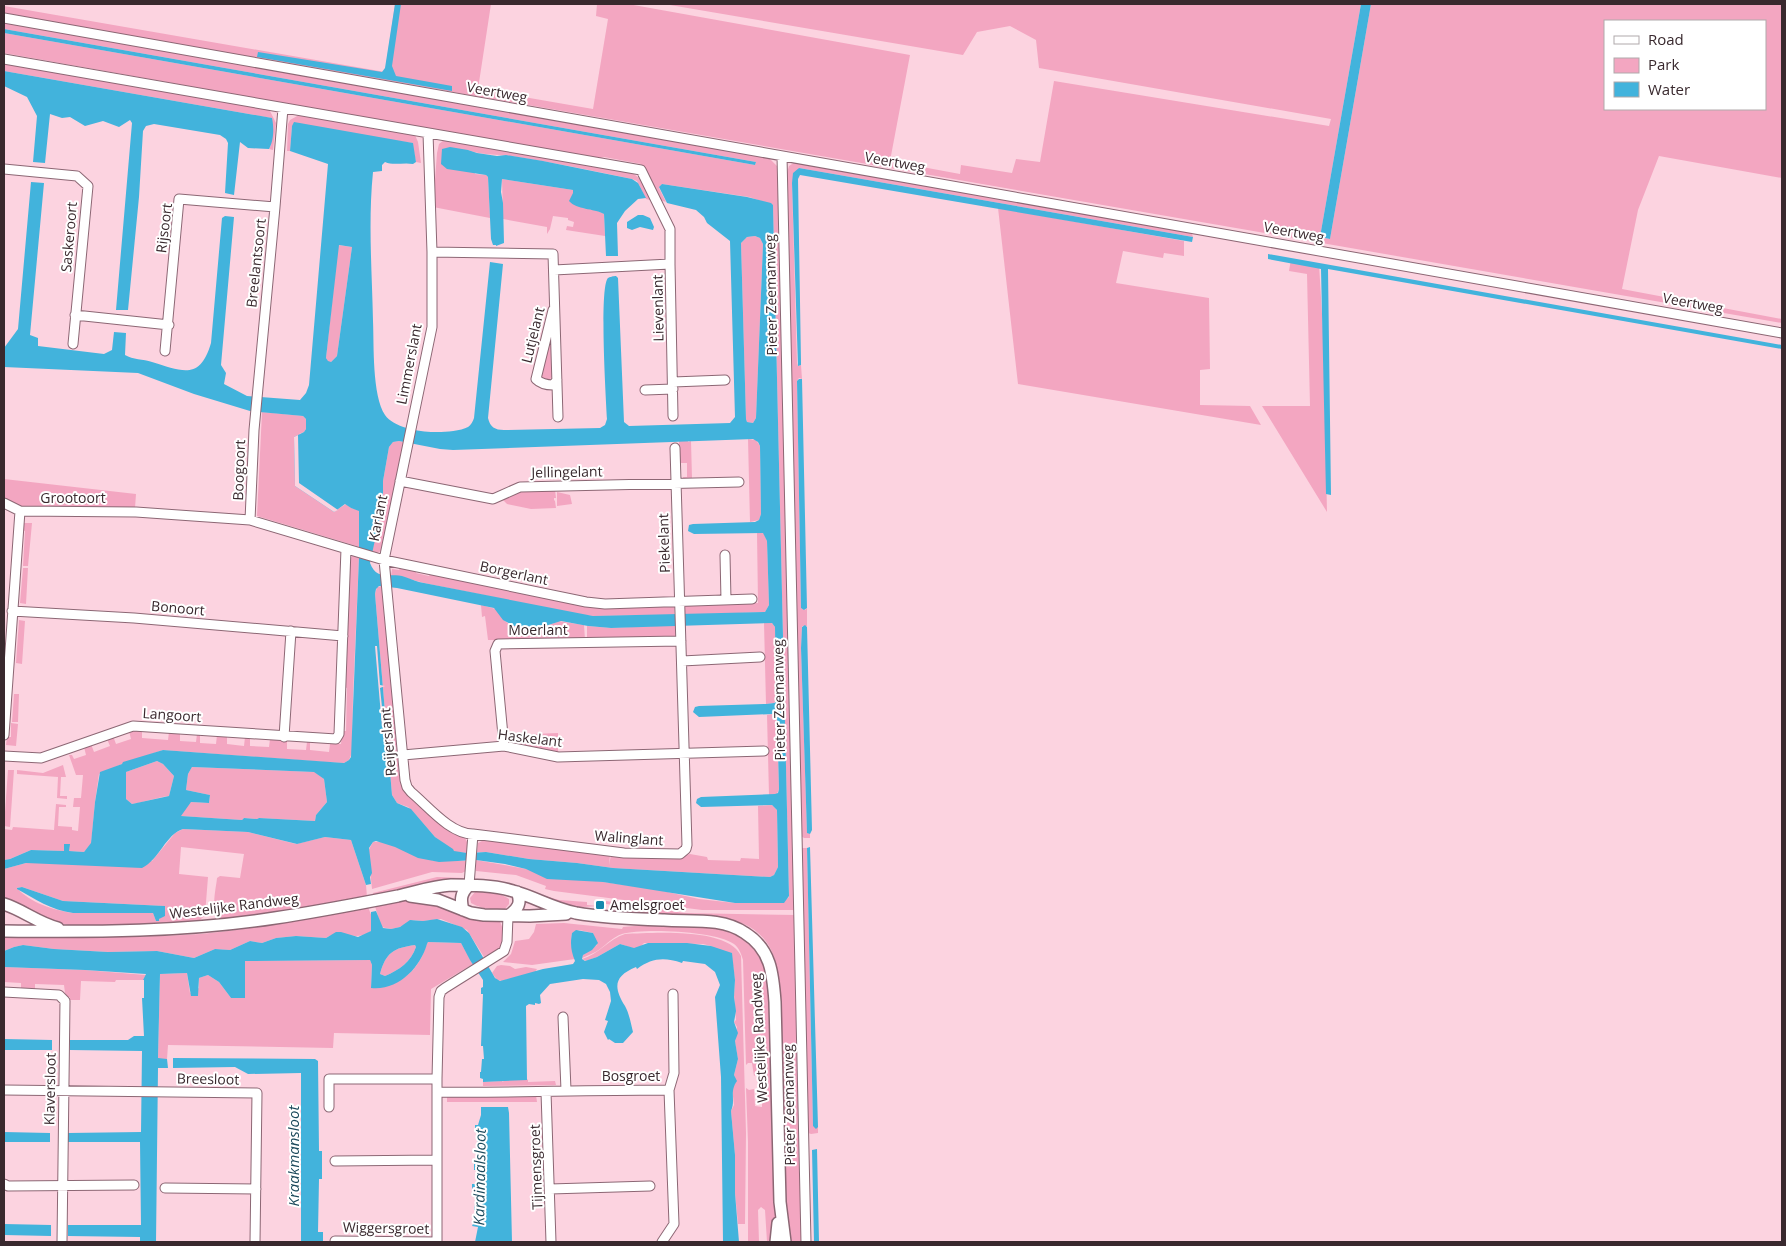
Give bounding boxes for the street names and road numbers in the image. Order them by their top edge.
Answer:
street label: Veertweg [465,77,529,106]
street label: Veertweg [863,147,927,176]
street label: Saskeroort [56,201,81,273]
street label: Rijsoort [151,202,176,254]
street label: Breelantsoort [241,217,270,308]
street label: Veertweg [1262,217,1326,246]
street label: Pieter Zeemanweg [760,234,781,356]
street label: Lievenlant [647,274,668,342]
street label: Veertweg [1661,288,1725,317]
street label: Lutjelant [516,305,549,365]
street label: Limmerslant [391,322,426,406]
street label: Boogoort [228,439,249,501]
street label: Jellingelant [529,461,603,482]
street label: Grootoort [40,488,106,507]
street label: Karlant [364,493,391,543]
street label: Piekelant [653,513,674,573]
street label: Borgerlant [478,556,550,589]
street label: Bonoort [151,596,206,619]
street label: Moerlant [508,620,568,639]
street label: Pieter Zeemanweg [768,639,789,761]
street label: Langoort [142,703,202,726]
street label: Reijerslant [375,707,400,777]
street label: Haskelant [497,724,563,751]
street label: Walinglant [594,826,664,849]
street label: Westelijke Randweg [168,888,300,923]
street label: Westelijke Randweg [746,972,771,1103]
street label: Pieter Zeemanweg [778,1044,799,1166]
street label: Klaversloot [39,1053,60,1125]
street label: Bosgroet [602,1066,660,1085]
street label: Breesloot [177,1068,239,1089]
street label: Tijmensgroet [525,1124,546,1210]
street label: Wiggersgroet [343,1217,429,1238]

